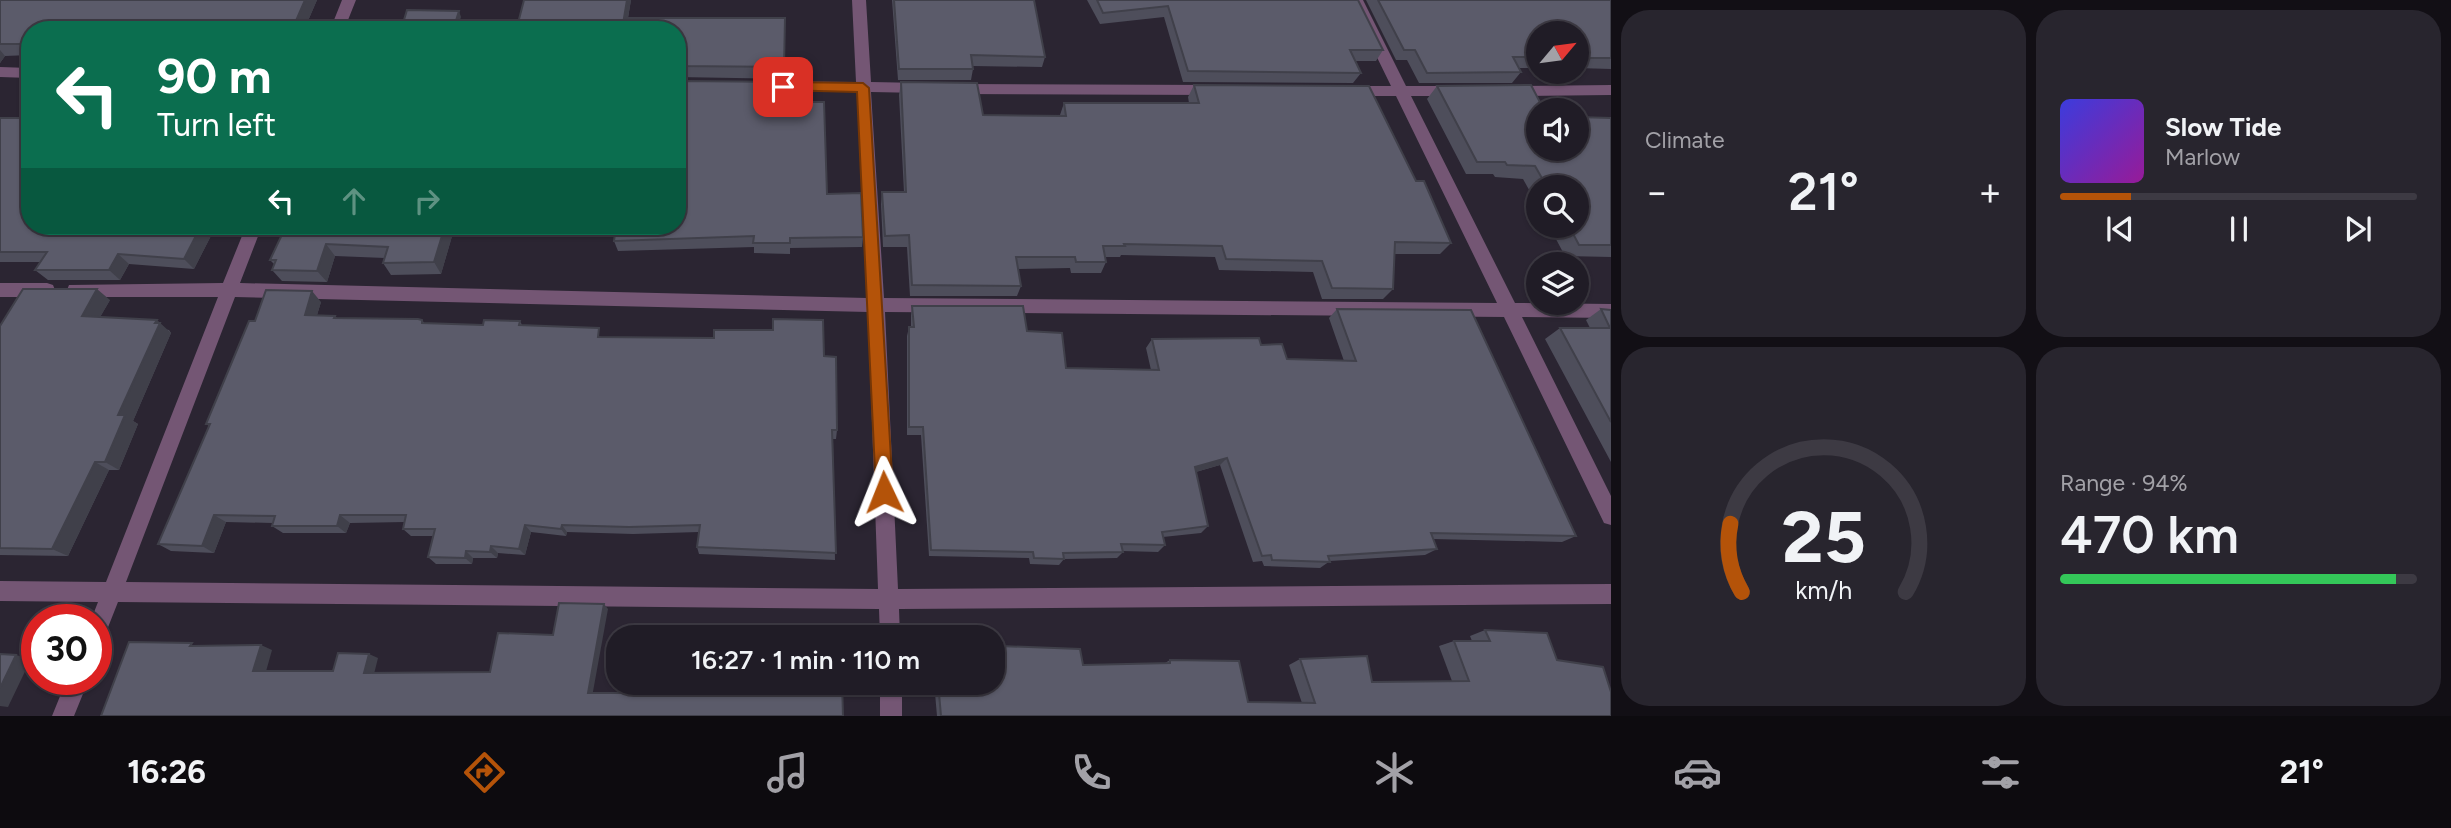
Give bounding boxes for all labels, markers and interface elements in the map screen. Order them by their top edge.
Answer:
north arrow [1526,21,1589,84]
map controls [1526,21,1589,315]
text: 90 m [157,46,272,105]
icon: left [42,49,133,140]
pin [753,57,813,117]
icon: arrive [764,68,802,106]
button: sound [1526,98,1589,161]
text: Turn left [157,106,276,144]
text: Slow Tide [2165,111,2281,143]
text: Climate [1645,126,1724,154]
text: Marlow [2165,143,2240,171]
text: 21° [1788,161,1859,223]
text: − [1645,169,1669,215]
text: + [1978,169,2002,215]
button: search [1526,175,1589,238]
icon: left [262,182,300,220]
icon: ahead [335,182,373,220]
icon: right [408,182,446,220]
icon: previous [2101,210,2139,248]
icon: pause [2220,210,2258,248]
icon: next [2339,210,2377,248]
button: layers [1526,252,1589,315]
position arrow [847,455,921,529]
text: Range · 94% [2060,469,2188,497]
text: 25 [1781,494,1866,581]
text: 470 km [2060,504,2239,566]
text: km/h [1795,575,1852,605]
speed limit sign: 30 [21,604,112,695]
text: 16:27 · 1 min · 110 m [691,644,920,676]
icon: directions [460,748,509,797]
icon: music [763,748,812,797]
icon: phone [1067,748,1116,797]
icon: climate [1370,748,1419,797]
icon: car [1673,748,1722,797]
icon: filters [1976,748,2025,797]
text: 16:26 [127,753,206,791]
text: 21° [2280,753,2324,791]

